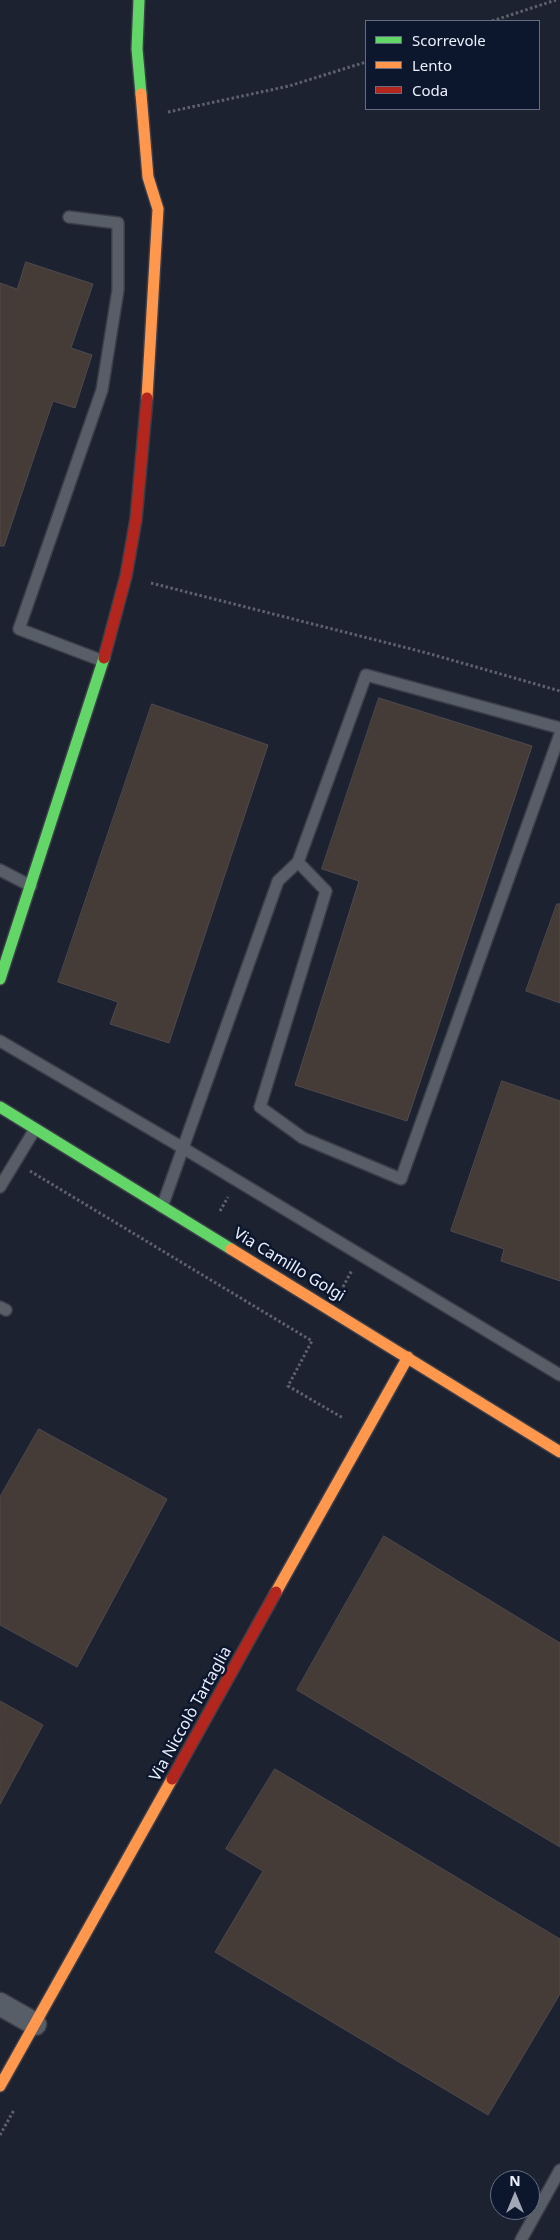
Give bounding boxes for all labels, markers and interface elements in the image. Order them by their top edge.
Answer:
legend [365,20,540,110]
text: Scorrevole [412,30,486,50]
text: Lento [412,55,452,75]
text: Coda [412,80,448,100]
street label: Via Camillo Golgi [230,1224,348,1306]
street label: Via Niccolò Tartaglia [146,1643,236,1785]
north arrow [490,2170,540,2220]
text: N [509,2171,521,2190]

